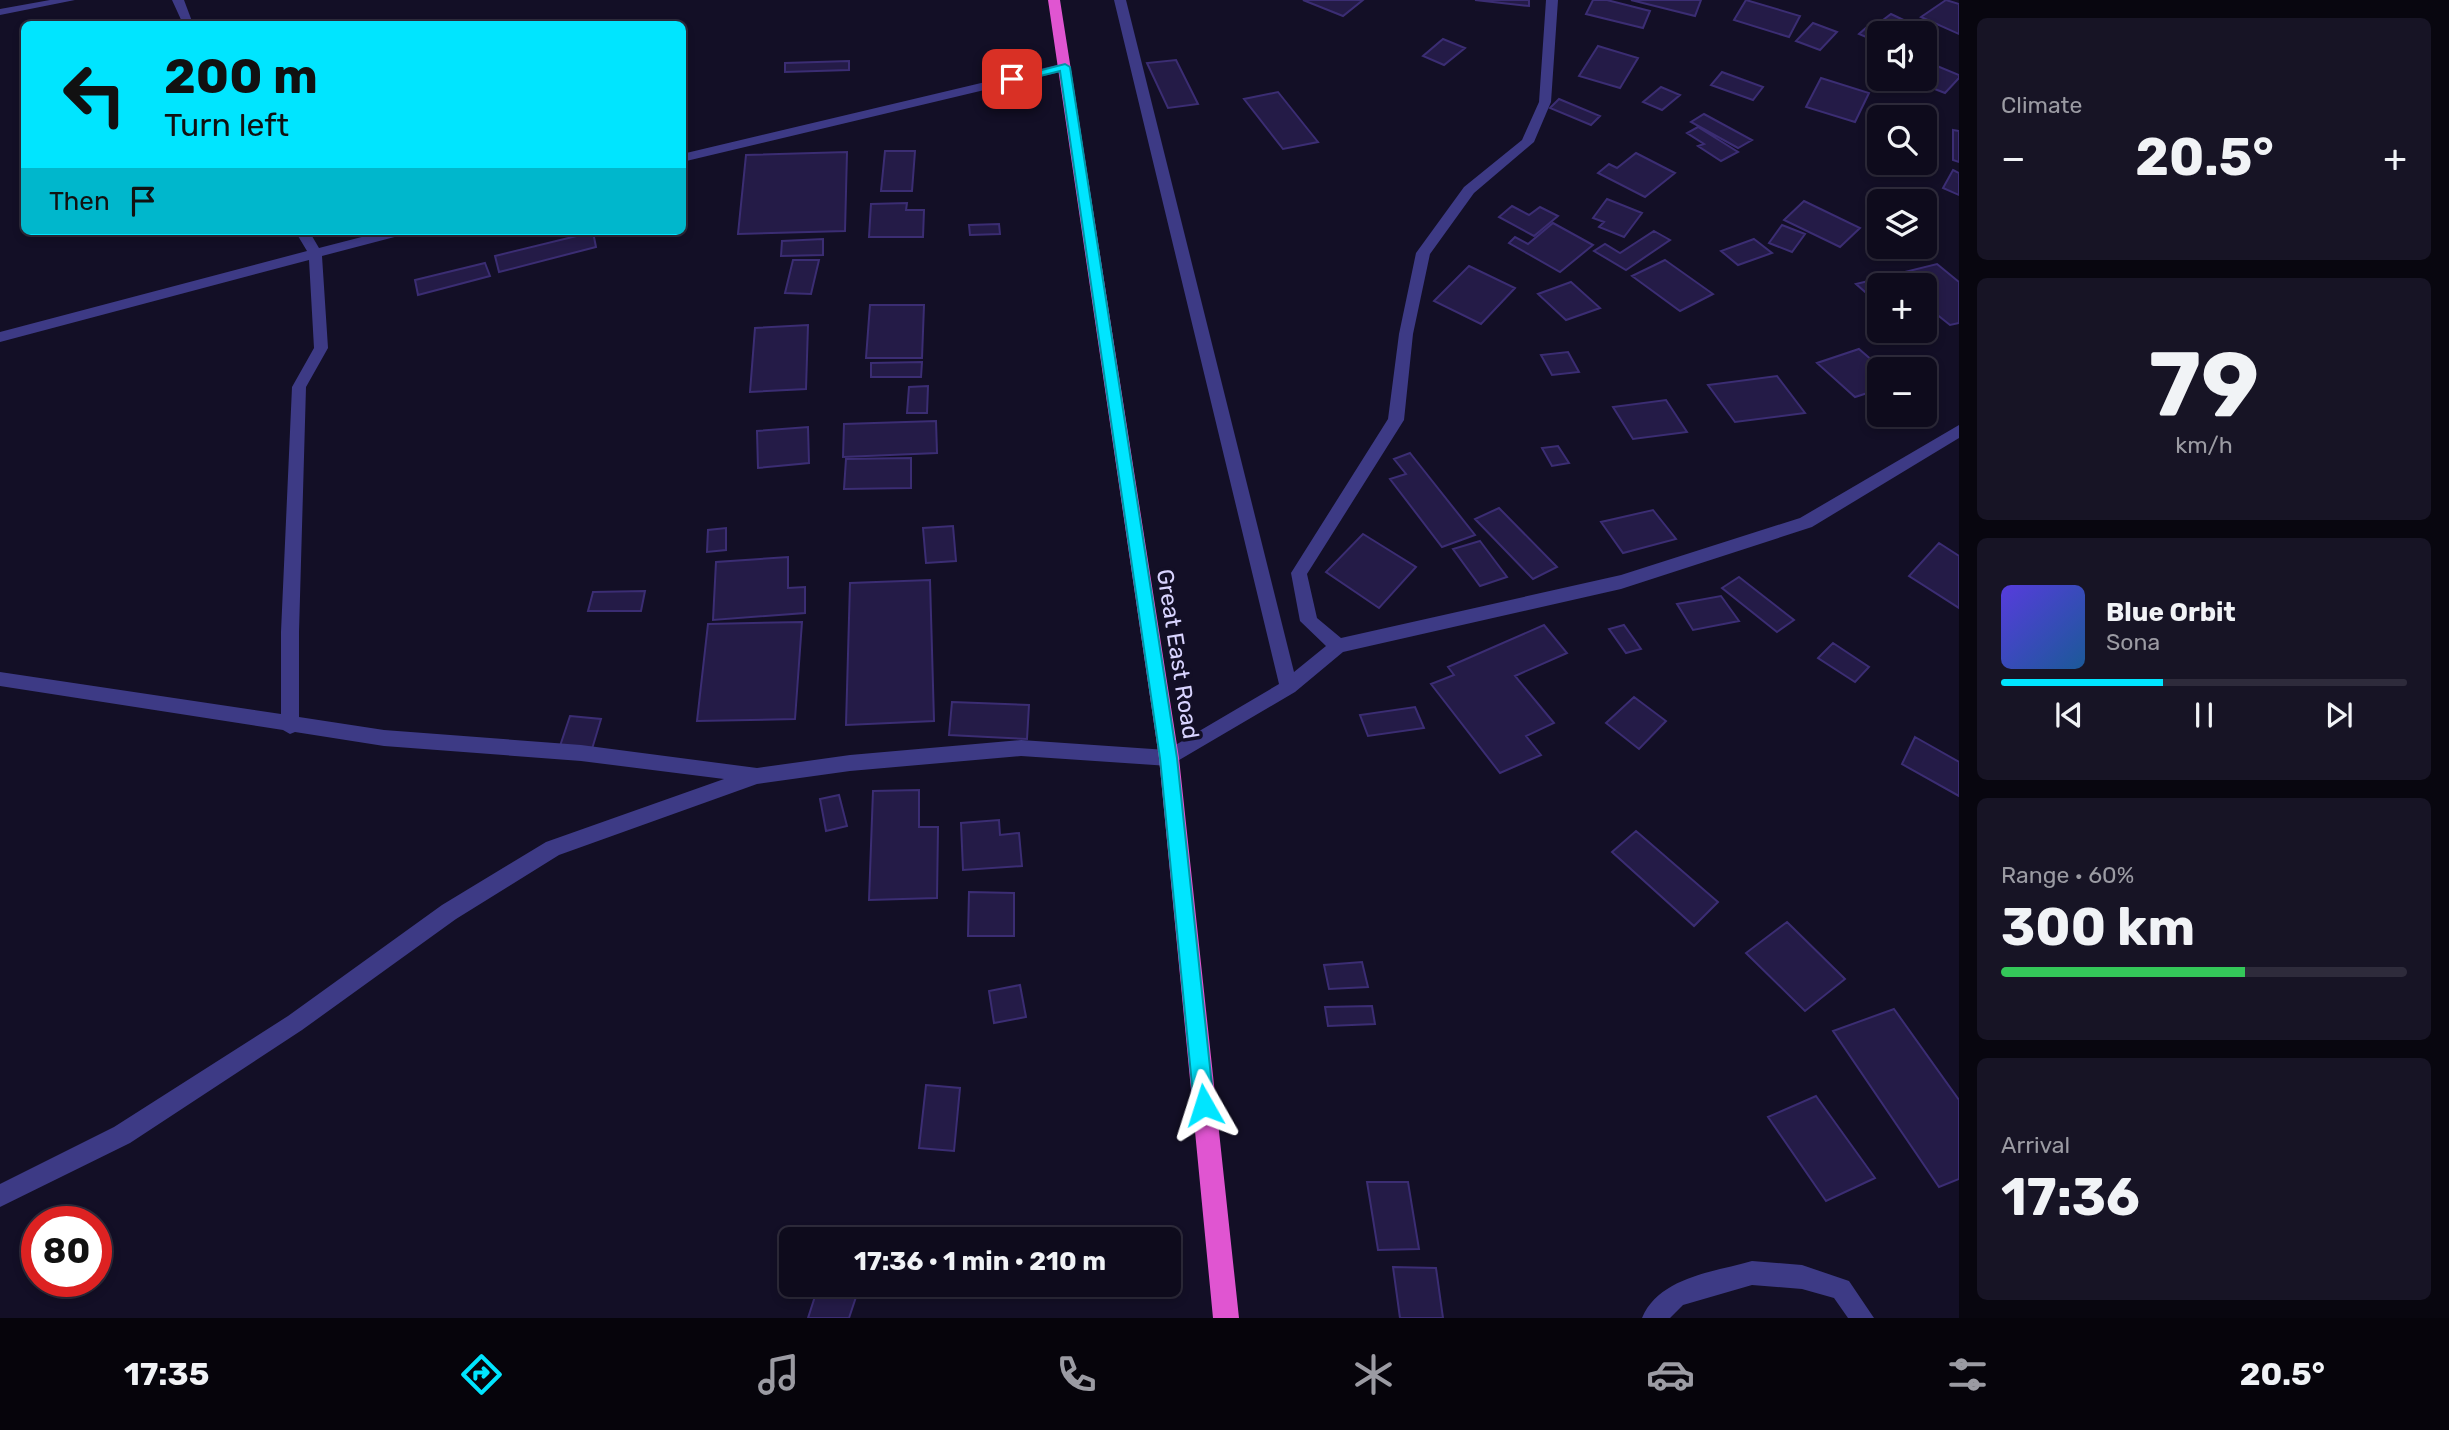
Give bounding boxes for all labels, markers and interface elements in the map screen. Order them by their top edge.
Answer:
map controls [1867,21,1937,427]
button: sound [1867,21,1937,91]
text: 200 m [164,47,318,105]
icon: left [49,49,140,140]
pin [982,49,1042,109]
icon: arrive [993,60,1031,98]
text: Climate [2001,91,2082,119]
button: search [1867,105,1937,175]
text: Turn left [164,106,289,144]
text: 20.5° [2135,126,2274,188]
text: − [2001,135,2026,181]
text: + [2383,135,2407,181]
icon: arrive [124,182,162,220]
text: Then [49,186,110,217]
button: layers [1867,189,1937,259]
button: + [1867,273,1937,343]
text: 79 [2149,331,2259,439]
button: − [1867,357,1937,427]
text: km/h [2175,431,2233,459]
street label: Great East Road [1151,567,1205,741]
text: Blue Orbit [2106,597,2236,628]
text: Sona [2106,628,2160,656]
icon: previous [2050,696,2088,734]
icon: pause [2185,696,2223,734]
icon: next [2320,696,2358,734]
text: Range · 60% [2001,861,2134,889]
text: 300 km [2001,896,2195,958]
position arrow [1167,1068,1241,1142]
text: Arrival [2001,1131,2070,1159]
text: 17:36 [2001,1166,2140,1228]
speed limit sign: 80 [21,1206,112,1297]
text: 17:36 · 1 min · 210 m [854,1246,1106,1277]
icon: directions [457,1350,506,1399]
icon: music [754,1350,803,1399]
icon: phone [1052,1350,1101,1399]
icon: climate [1349,1350,1398,1399]
icon: car [1646,1350,1695,1399]
icon: filters [1943,1350,1992,1399]
text: 17:35 [124,1355,209,1393]
text: 20.5° [2240,1355,2325,1393]

